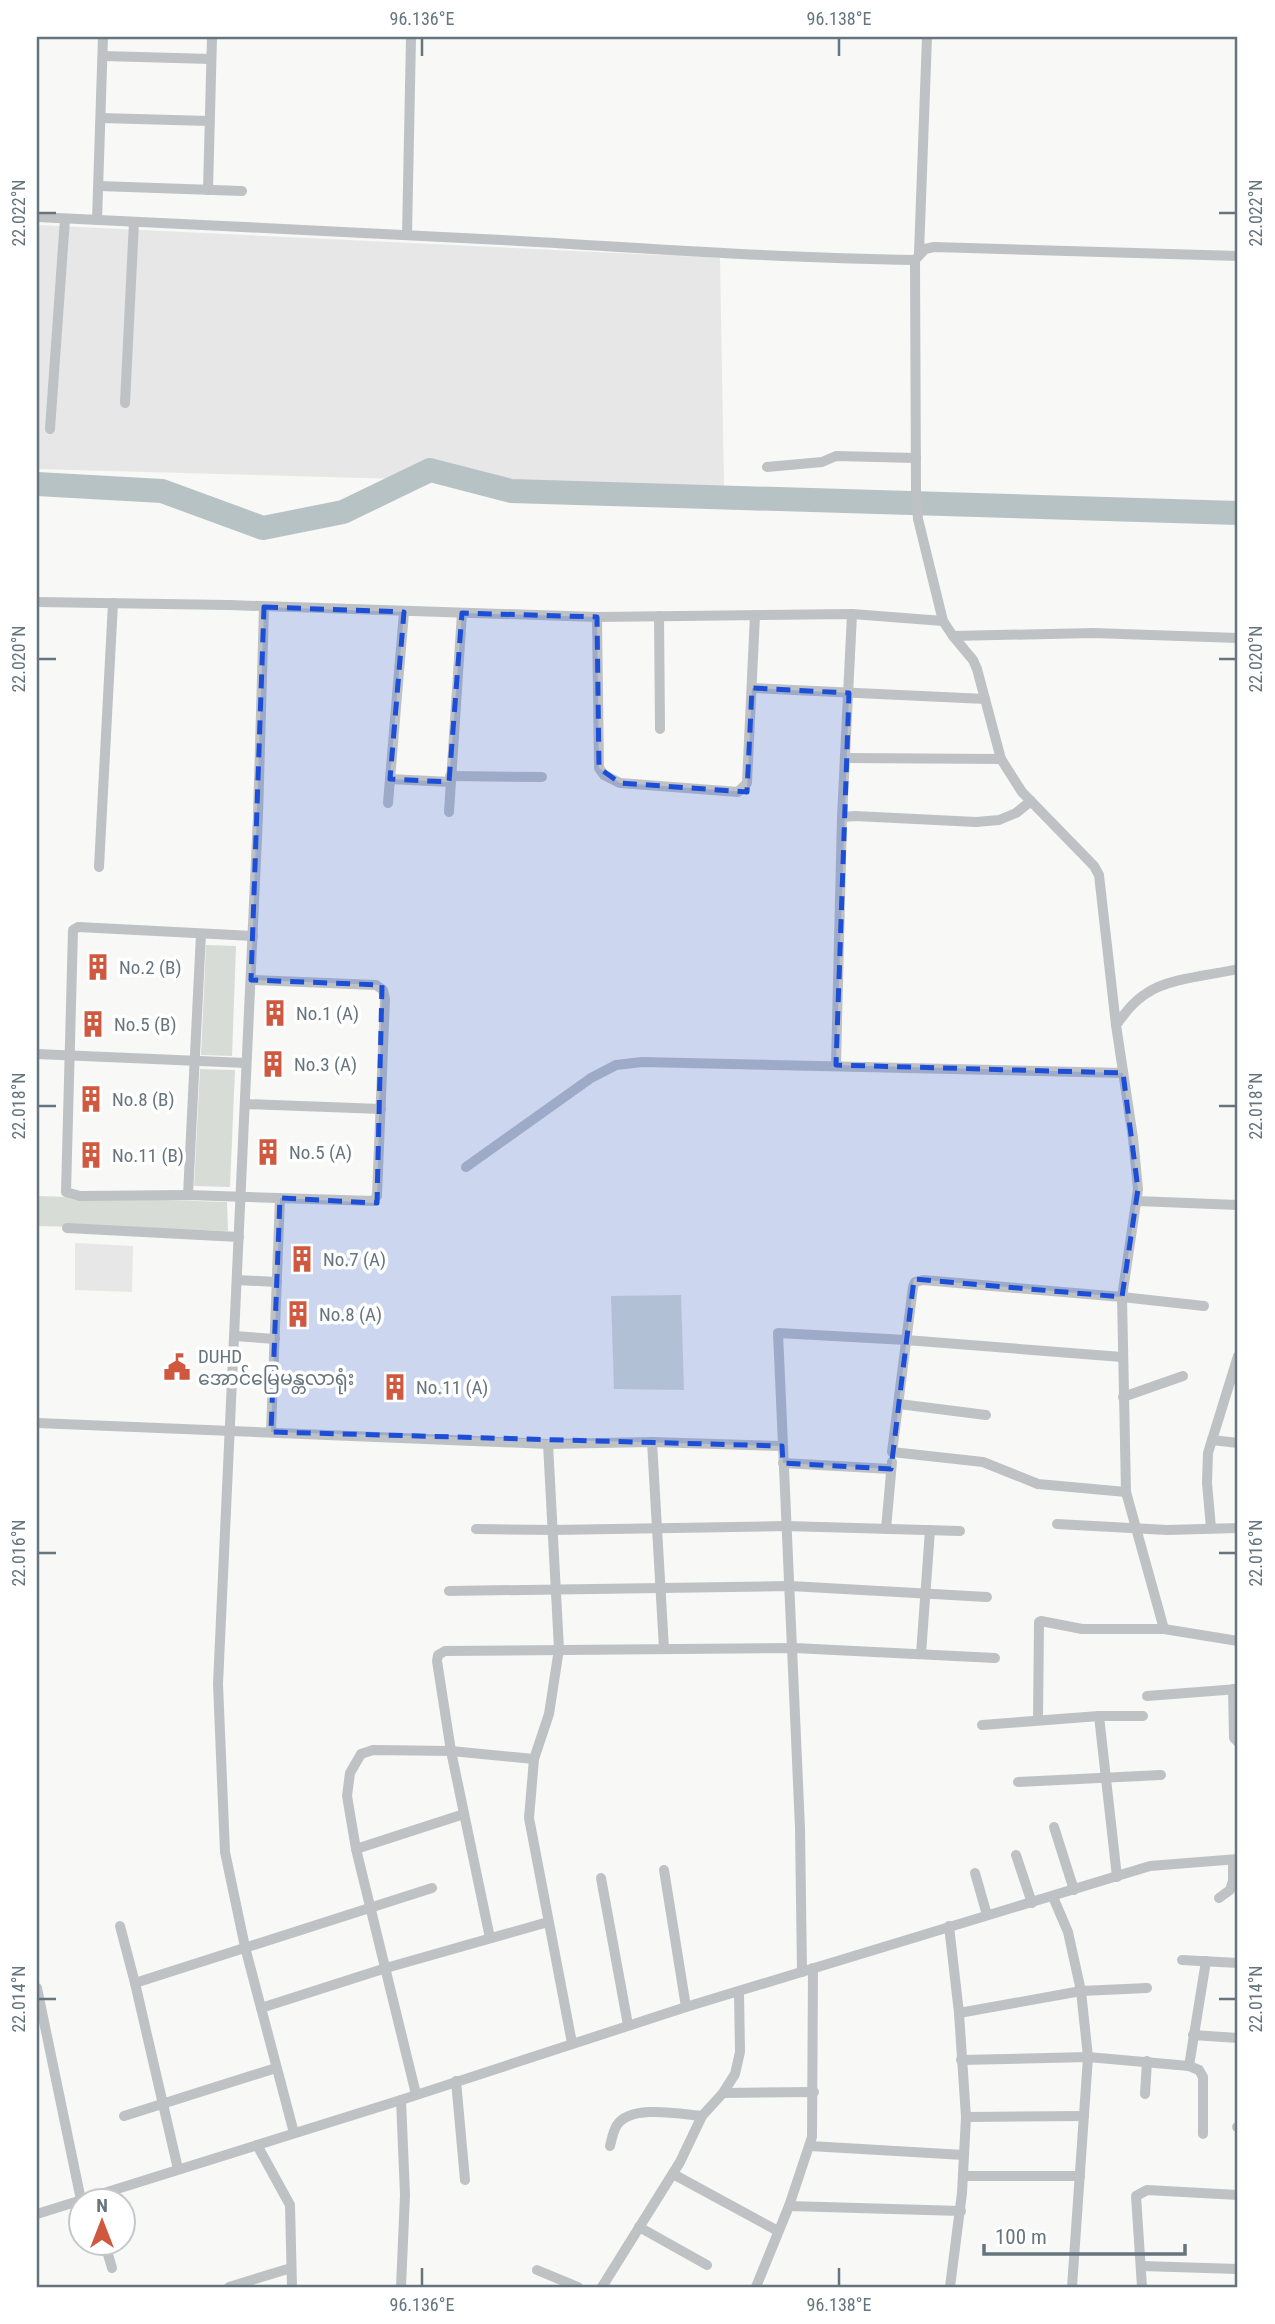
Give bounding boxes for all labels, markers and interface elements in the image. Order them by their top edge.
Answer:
text: 96.136°E [390,8,454,29]
text: 96.138°E [807,8,871,29]
text: 22.022°N [8,179,29,247]
text: 22.022°N [1245,179,1266,247]
text: 22.020°N [8,625,29,693]
text: 22.020°N [1245,625,1266,693]
building icon: No.2 (B) [83,952,113,982]
place label: No.2 (B) [119,956,181,979]
building icon: No.1 (A) [260,998,290,1028]
place label: No.1 (A) [296,1002,359,1025]
building icon: No.5 (B) [78,1009,108,1039]
place label: No.5 (B) [114,1013,176,1036]
building icon: No.3 (A) [258,1049,288,1079]
place label: No.3 (A) [294,1053,357,1076]
text: 22.018°N [8,1072,29,1140]
text: 22.018°N [1245,1072,1266,1140]
building icon: No.8 (B) [76,1084,106,1114]
place label: No.8 (B) [112,1088,174,1111]
building icon: No.5 (A) [253,1137,283,1167]
building icon: No.11 (B) [76,1140,106,1170]
place label: No.5 (A) [289,1141,352,1164]
place label: No.11 (B) [112,1144,184,1167]
building icon: No.7 (A) [287,1244,317,1274]
place label: No.7 (A) [323,1248,386,1271]
building icon: No.8 (A) [283,1299,313,1329]
place label: No.8 (A) [319,1303,382,1326]
place label: DUHD အောင်မြေမန္တလာရုံး [198,1345,354,1395]
public building icon: DUHD အောင်မြေမန္တလာရုံး [162,1352,192,1382]
building icon: No.11 (A) [380,1372,410,1402]
place label: No.11 (A) [416,1376,488,1399]
text: 22.016°N [8,1519,29,1587]
text: 22.016°N [1245,1519,1266,1587]
text: 22.014°N [8,1965,29,2033]
text: 22.014°N [1245,1965,1266,2033]
north arrow [66,2188,136,2258]
text: N [96,2194,108,2217]
scale bar [984,2212,1186,2256]
text: 100 m [995,2225,1047,2249]
text: 96.136°E [390,2294,454,2315]
text: 96.138°E [807,2294,871,2315]

